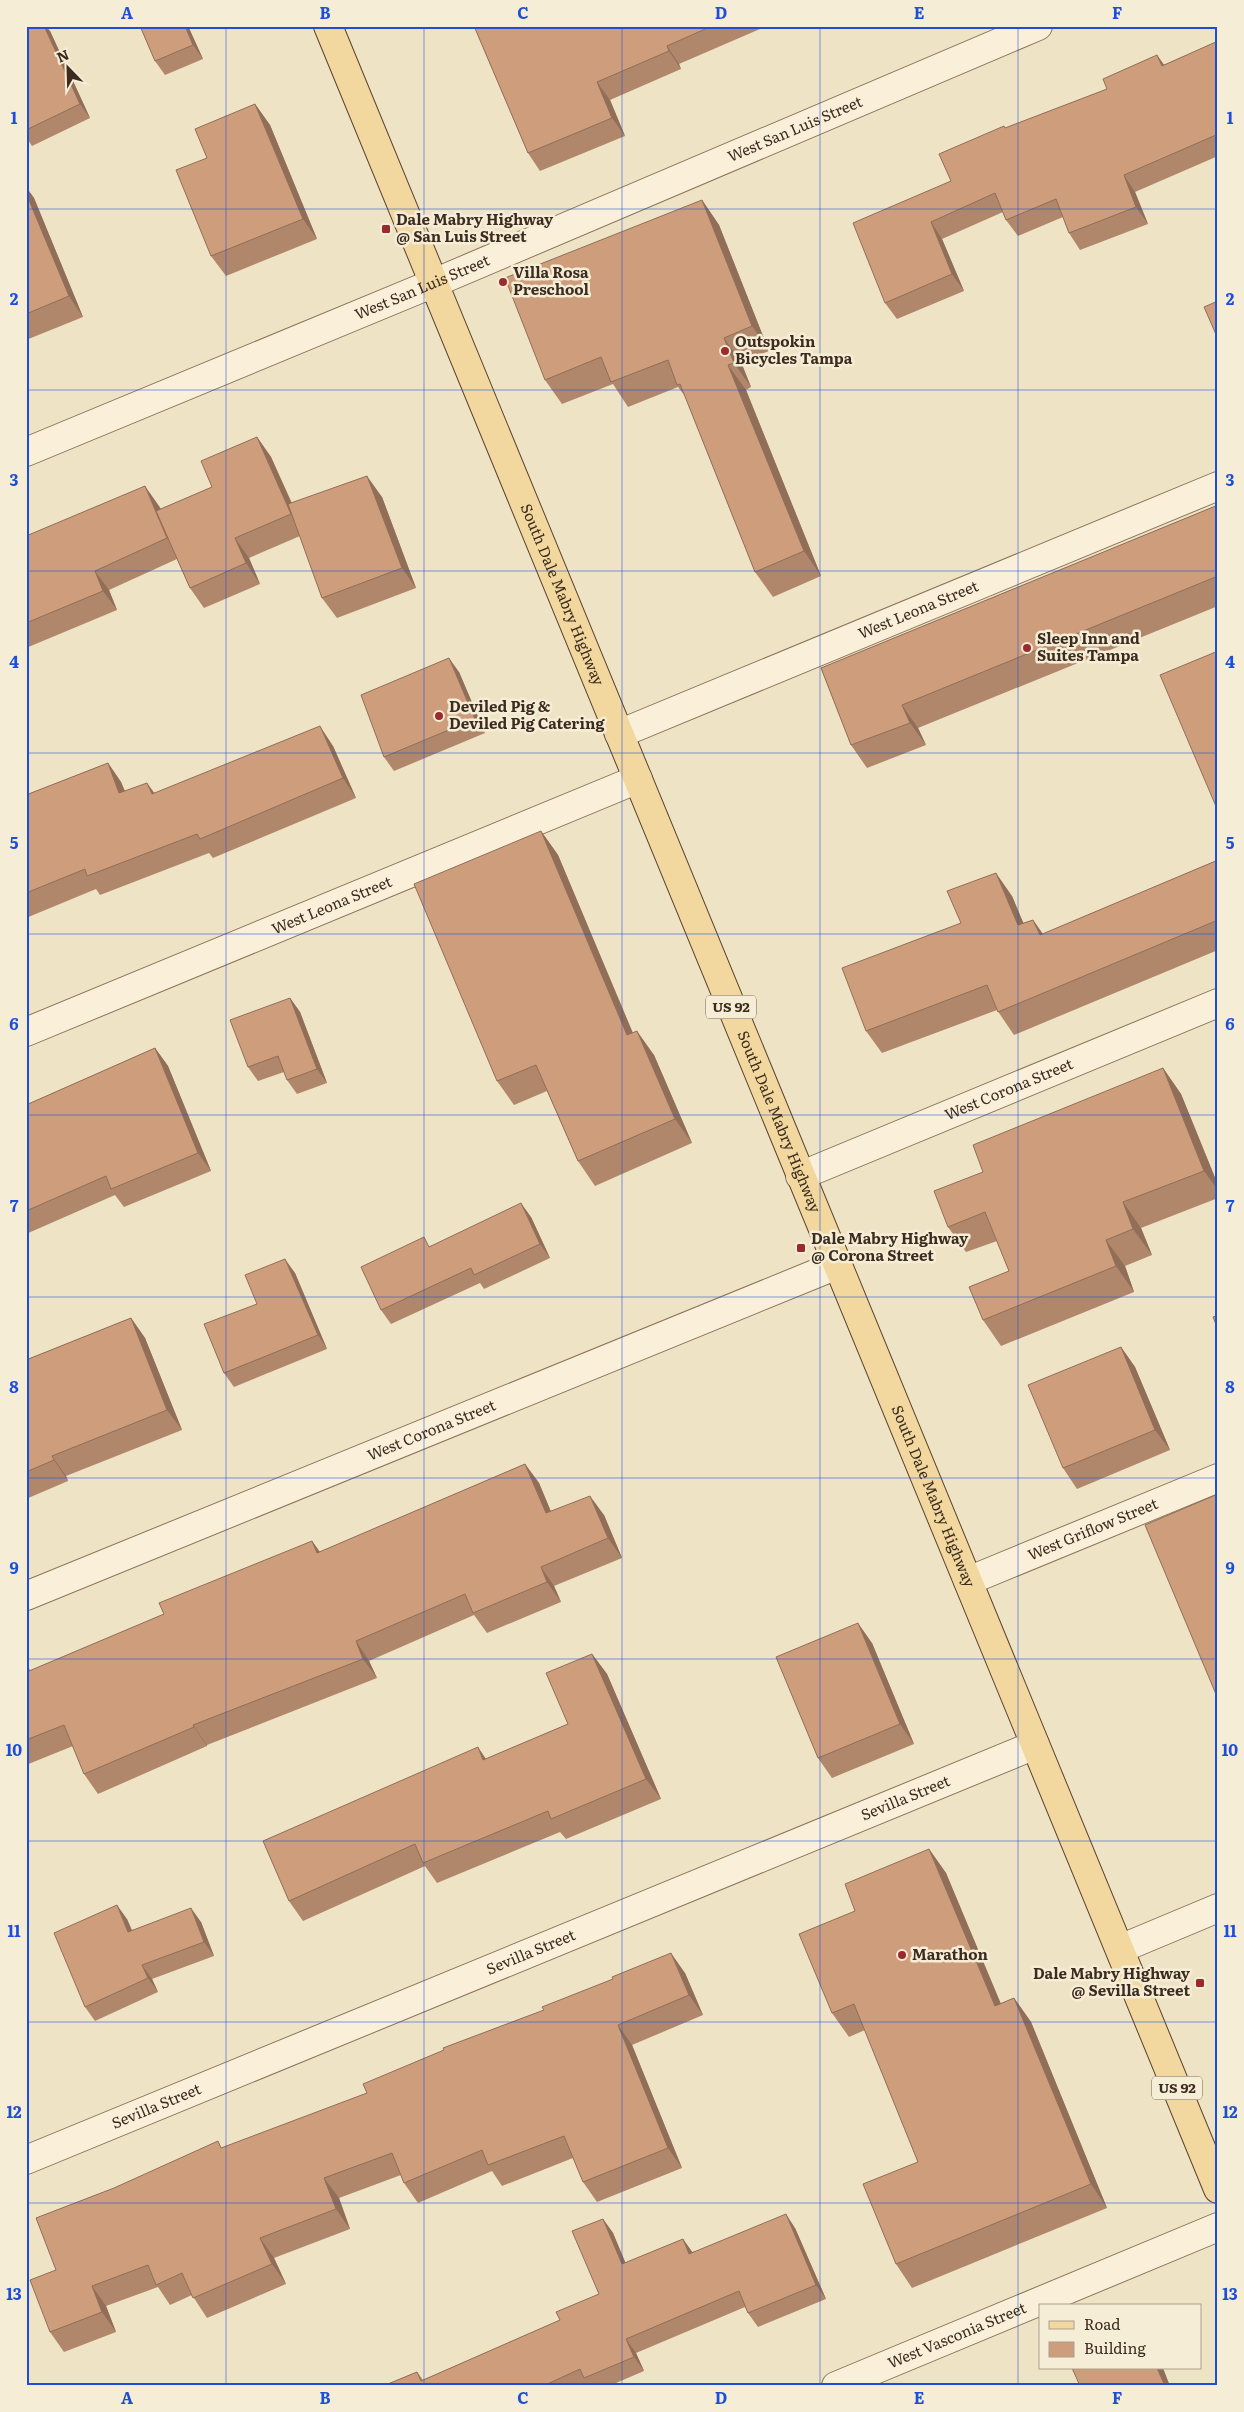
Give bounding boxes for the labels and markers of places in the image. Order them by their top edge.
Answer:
place label: Dale Mabry Highway @ San Luis Street [396,207,554,247]
marker: Dale Mabry Highway @ San Luis Street [380,223,392,235]
place label: Villa Rosa Preschool [513,260,590,300]
marker: Villa Rosa Preschool [497,276,509,288]
place label: Outspokin Bicycles Tampa [735,329,853,369]
marker: Outspokin Bicycles Tampa [719,345,731,357]
place label: Sleep Inn and Suites Tampa [1037,626,1140,666]
marker: Sleep Inn and Suites Tampa [1021,642,1033,654]
place label: Deviled Pig & Deviled Pig Catering [449,694,605,734]
marker: Deviled Pig & Deviled Pig Catering [433,710,445,722]
place label: Dale Mabry Highway @ Corona Street [811,1226,969,1266]
marker: Dale Mabry Highway @ Corona Street [795,1242,807,1254]
place label: Marathon [912,1942,989,1965]
marker: Marathon [896,1949,908,1961]
place label: Dale Mabry Highway @ Sevilla Street [1033,1961,1191,2001]
marker: Dale Mabry Highway @ Sevilla Street [1194,1977,1206,1989]

